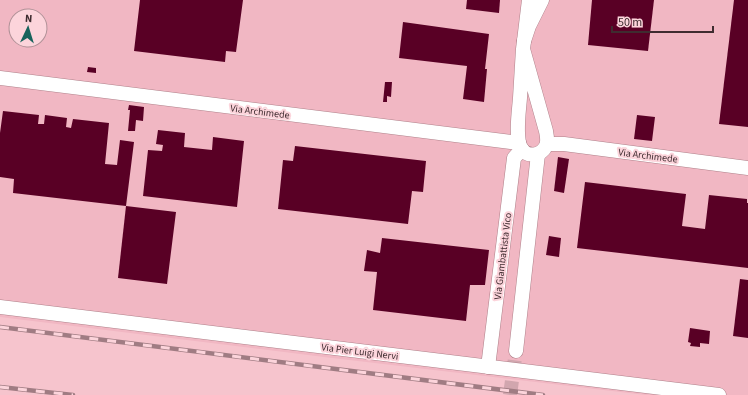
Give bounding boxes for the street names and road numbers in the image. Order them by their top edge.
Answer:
street label: Via Archimede [229,101,290,123]
street label: Via Archimede [617,145,678,167]
street label: Via Giambattista Vico [491,212,515,300]
street label: Via Pier Luigi Nervi [320,340,399,364]

